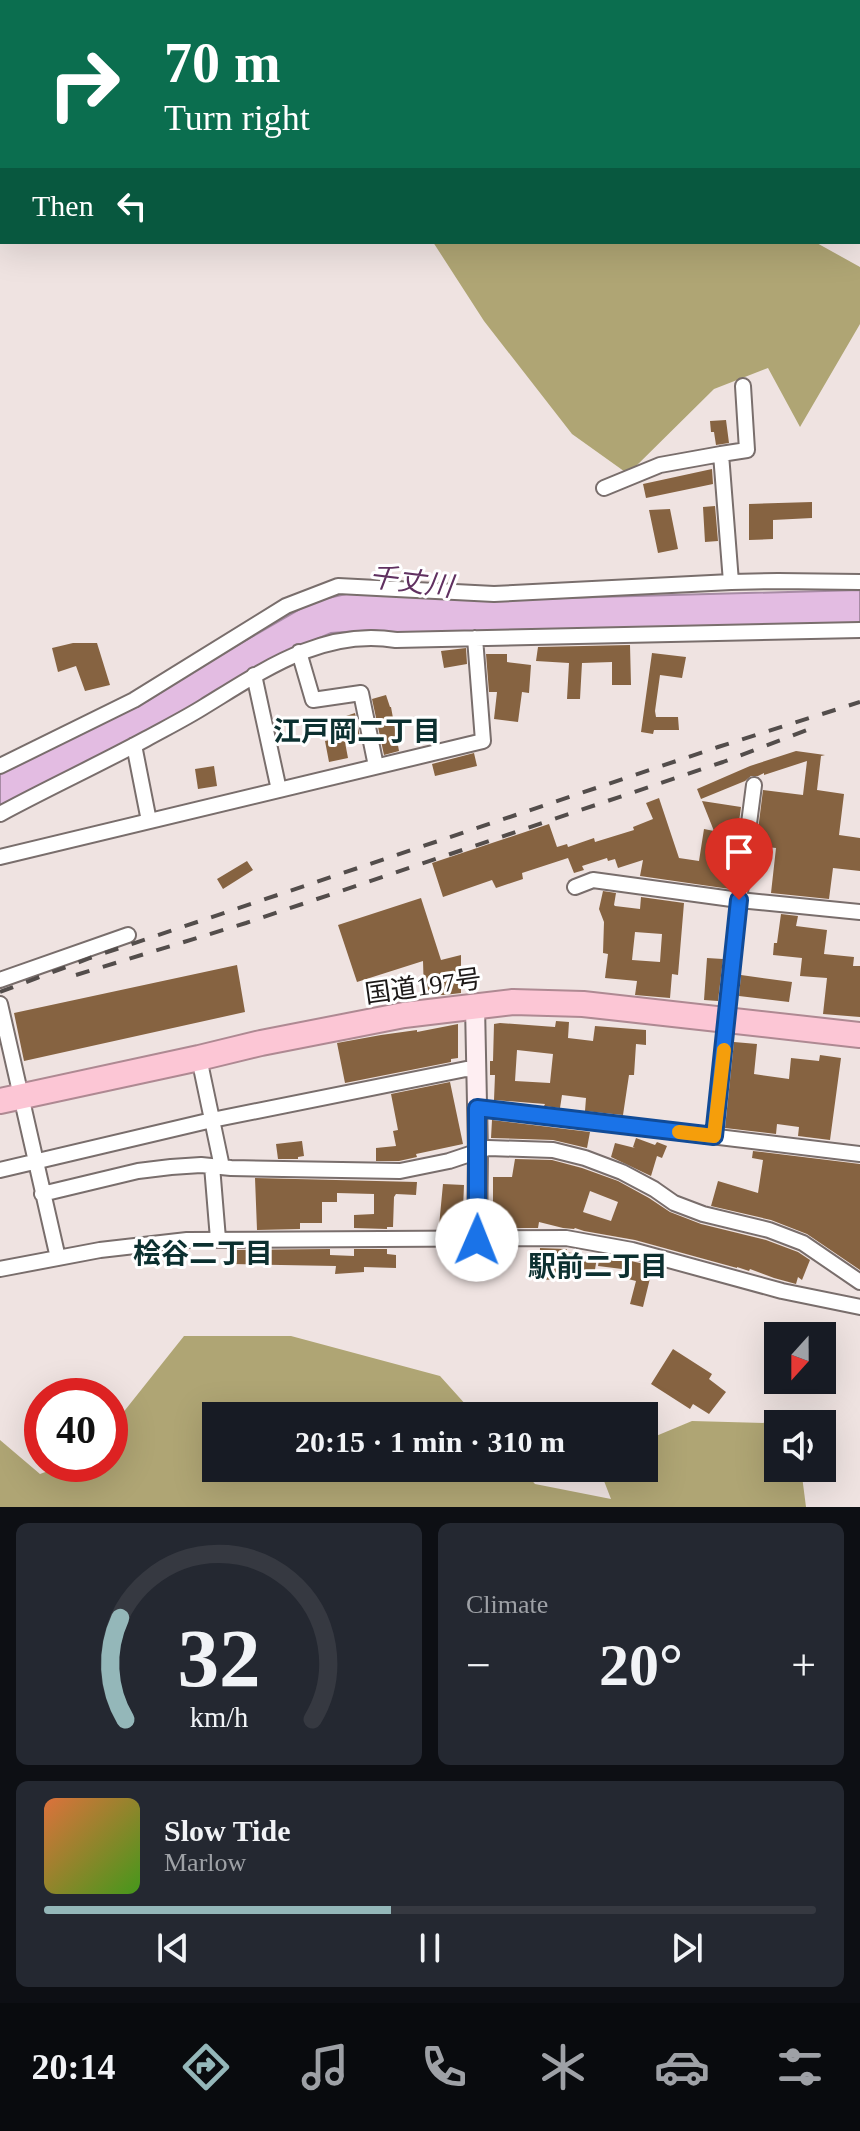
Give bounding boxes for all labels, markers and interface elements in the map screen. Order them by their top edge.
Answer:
icon: right [32,32,136,136]
text: 70 m [164,32,281,94]
text: Turn right [164,98,310,138]
icon: left [110,184,154,228]
text: Then [32,189,94,222]
water label: 千丈川 [367,561,457,602]
district label: 江戸岡二丁目 [273,716,441,747]
pin [705,818,773,900]
icon: arrive [717,830,761,874]
street label: 国道197号 [363,964,483,1009]
position arrow [435,1198,519,1282]
district label: 桧谷二丁目 [133,1238,273,1269]
district label: 駅前二丁目 [528,1251,668,1282]
north arrow [764,1322,836,1394]
map controls [764,1322,836,1482]
speed limit sign: 40 [24,1378,128,1482]
button: sound [764,1410,836,1482]
text: 20:15 · 1 min · 310 m [295,1425,565,1458]
text: Climate [466,1590,548,1619]
text: 32 [177,1612,261,1704]
text: 20° [599,1632,683,1698]
text: − [466,1641,491,1690]
text: + [791,1641,816,1690]
text: km/h [190,1702,248,1733]
text: Slow Tide [164,1814,290,1847]
text: Marlow [164,1848,246,1877]
icon: previous [151,1926,195,1970]
icon: pause [408,1926,452,1970]
icon: next [665,1926,709,1970]
icon: directions [178,2039,234,2095]
icon: music [297,2039,353,2095]
icon: phone [416,2039,472,2095]
icon: climate [535,2039,591,2095]
icon: car [654,2039,710,2095]
icon: filters [772,2039,828,2095]
text: 20:14 [31,2047,115,2087]

